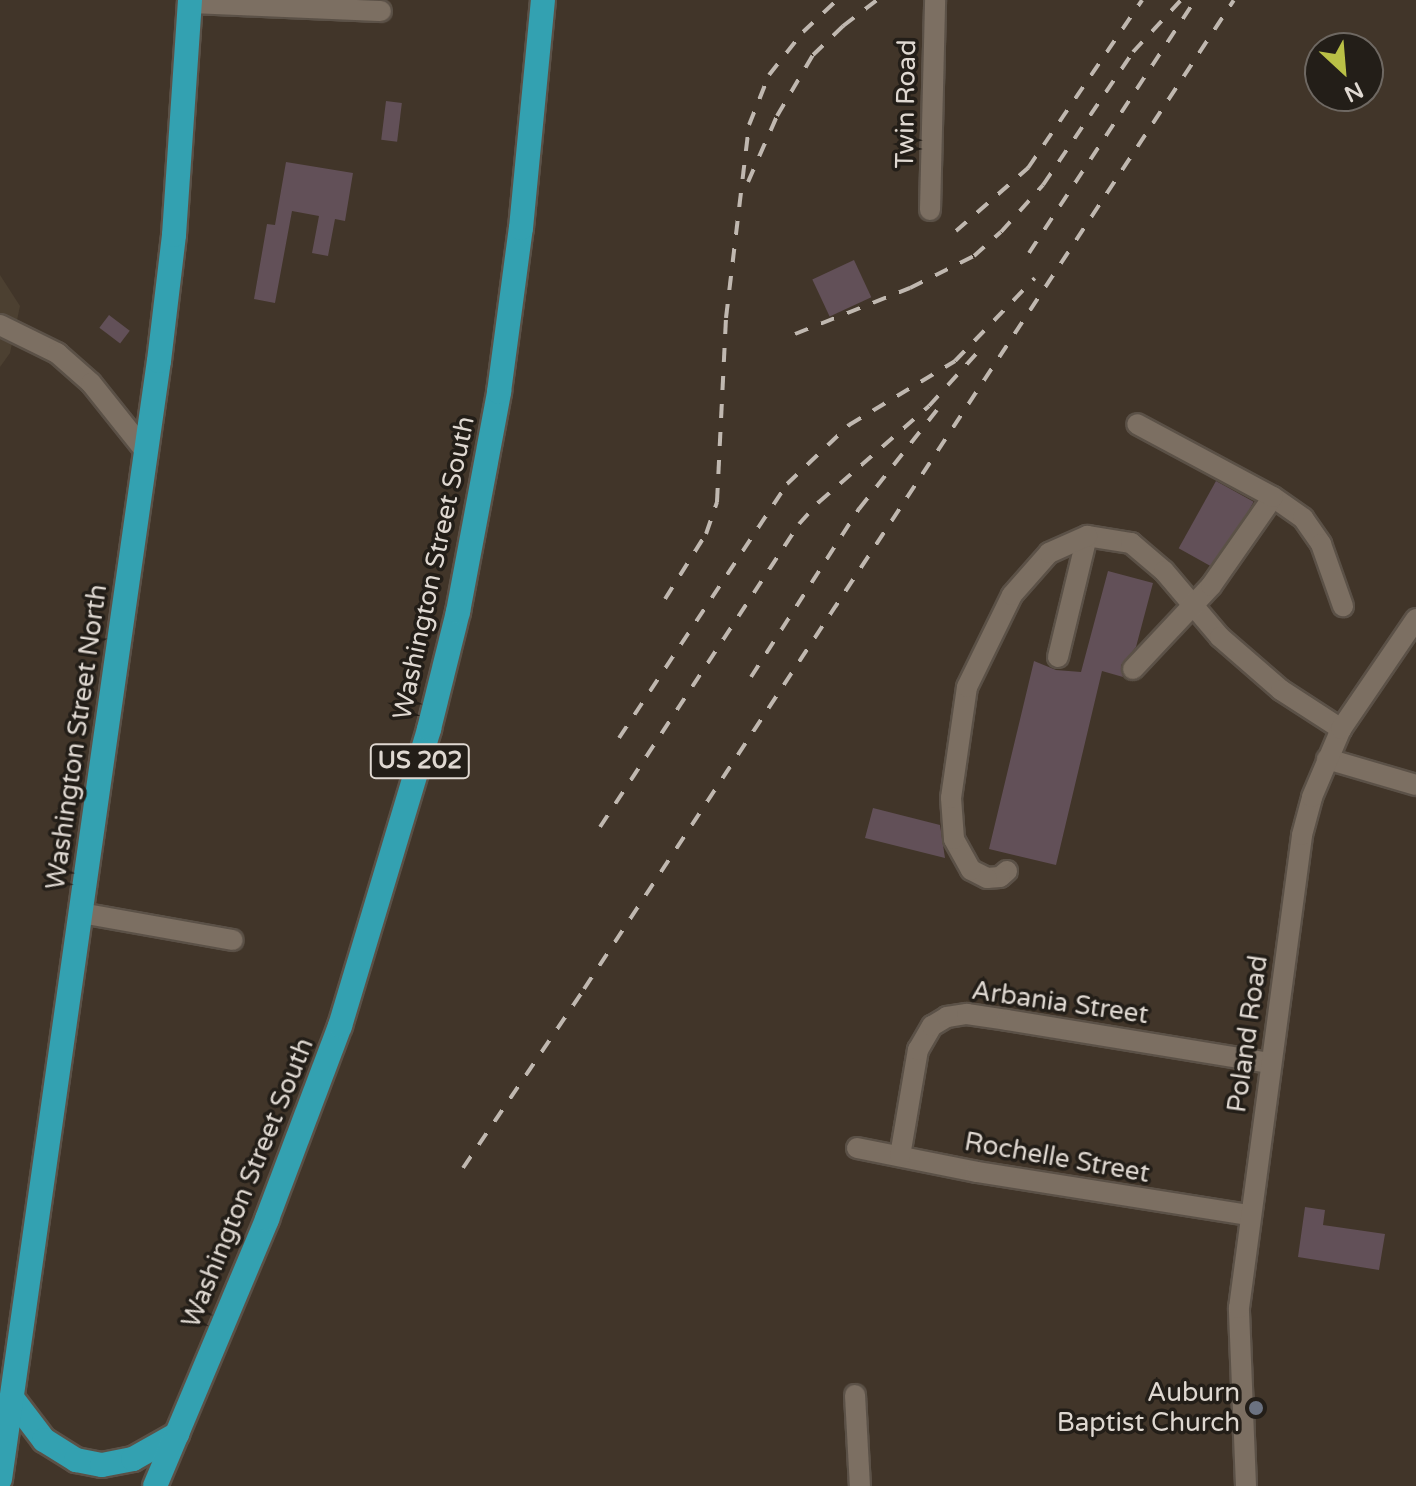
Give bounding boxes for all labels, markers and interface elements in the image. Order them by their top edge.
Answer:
north arrow [1304,32,1384,112]
street label: Twin Road [889,39,923,169]
text: N [1340,76,1367,107]
street label: Washington Street South [387,413,481,723]
street label: Washington Street North [40,582,114,892]
road number: US 202 [368,741,472,781]
street label: Poland Road [1222,953,1274,1115]
street label: Arbania Street [970,975,1150,1031]
street label: Washington Street South [176,1034,320,1332]
street label: Rochelle Street [962,1126,1152,1190]
place label: Auburn Baptist Church [1057,1377,1240,1438]
marker: Auburn Baptist Church [1247,1399,1265,1417]

